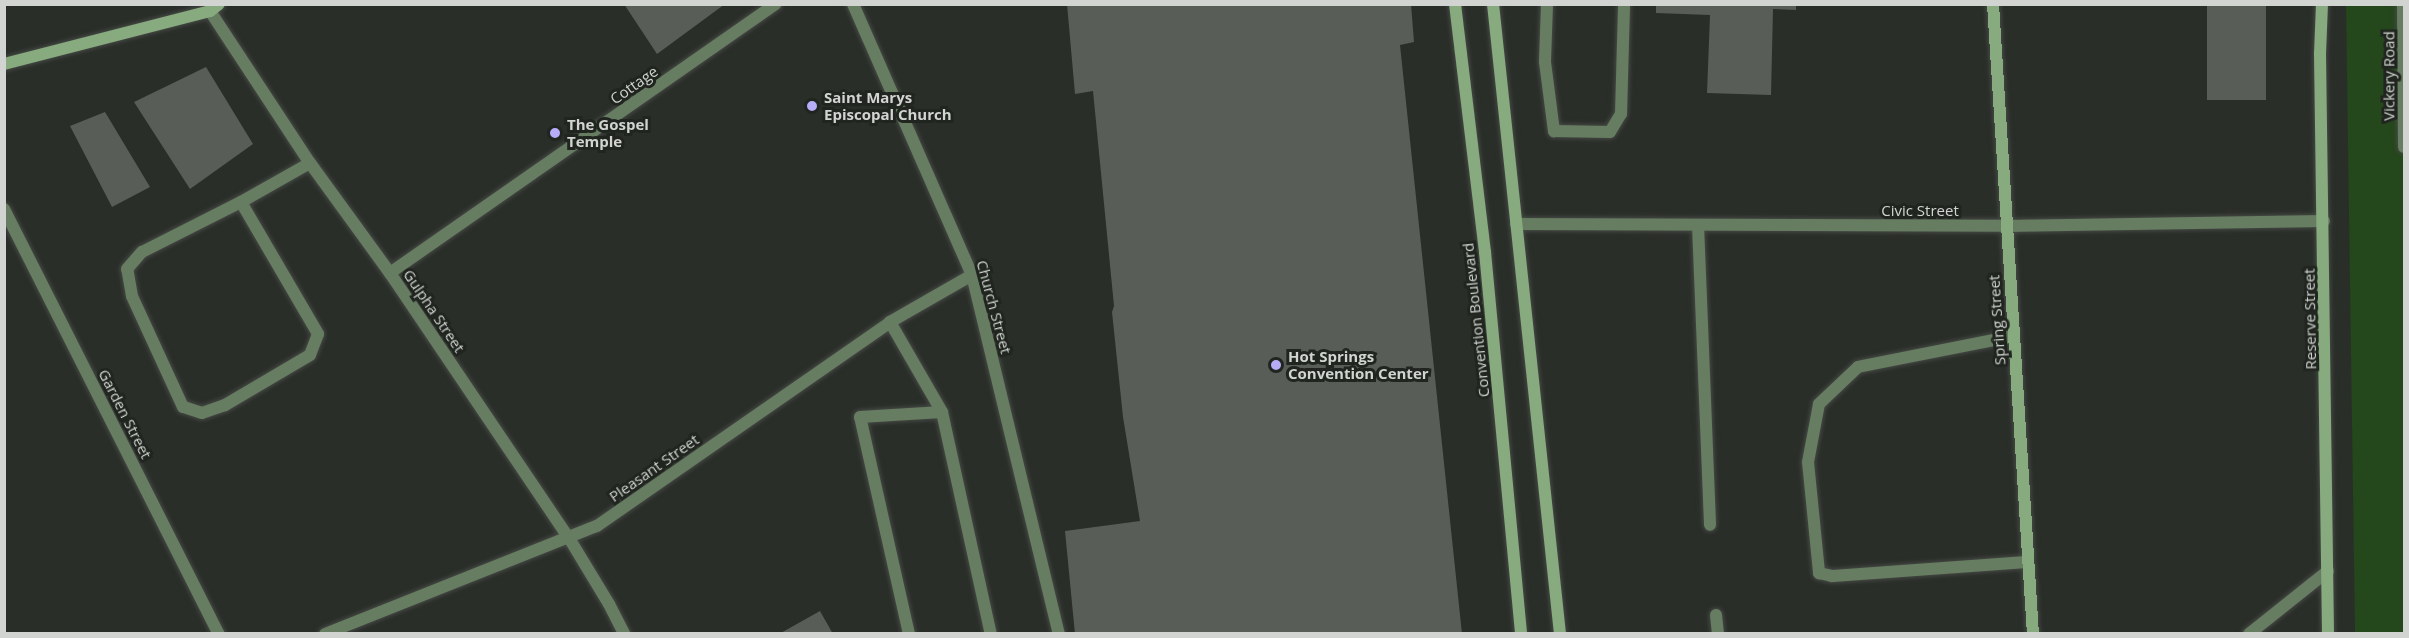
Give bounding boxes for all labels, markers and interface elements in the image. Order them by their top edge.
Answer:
street label: Vickery Road [2380,31,2398,121]
street label: Cottage [607,62,661,108]
place label: Saint Marys Episcopal Church [824,88,952,123]
marker: Saint Marys Episcopal Church [805,99,819,113]
place label: The Gospel Temple [567,115,649,150]
marker: The Gospel Temple [548,126,562,140]
street label: Civic Street [1881,202,1959,220]
street label: Convention Boulevard [1459,242,1493,398]
street label: Church Street [973,258,1015,356]
street label: Gulpha Street [400,266,468,356]
street label: Reserve Street [2300,268,2320,370]
street label: Spring Street [1985,274,2009,366]
place label: Hot Springs Convention Center [1288,347,1429,382]
marker: Hot Springs Convention Center [1269,358,1283,372]
street label: Garden Street [95,366,155,462]
street label: Pleasant Street [606,430,702,506]

